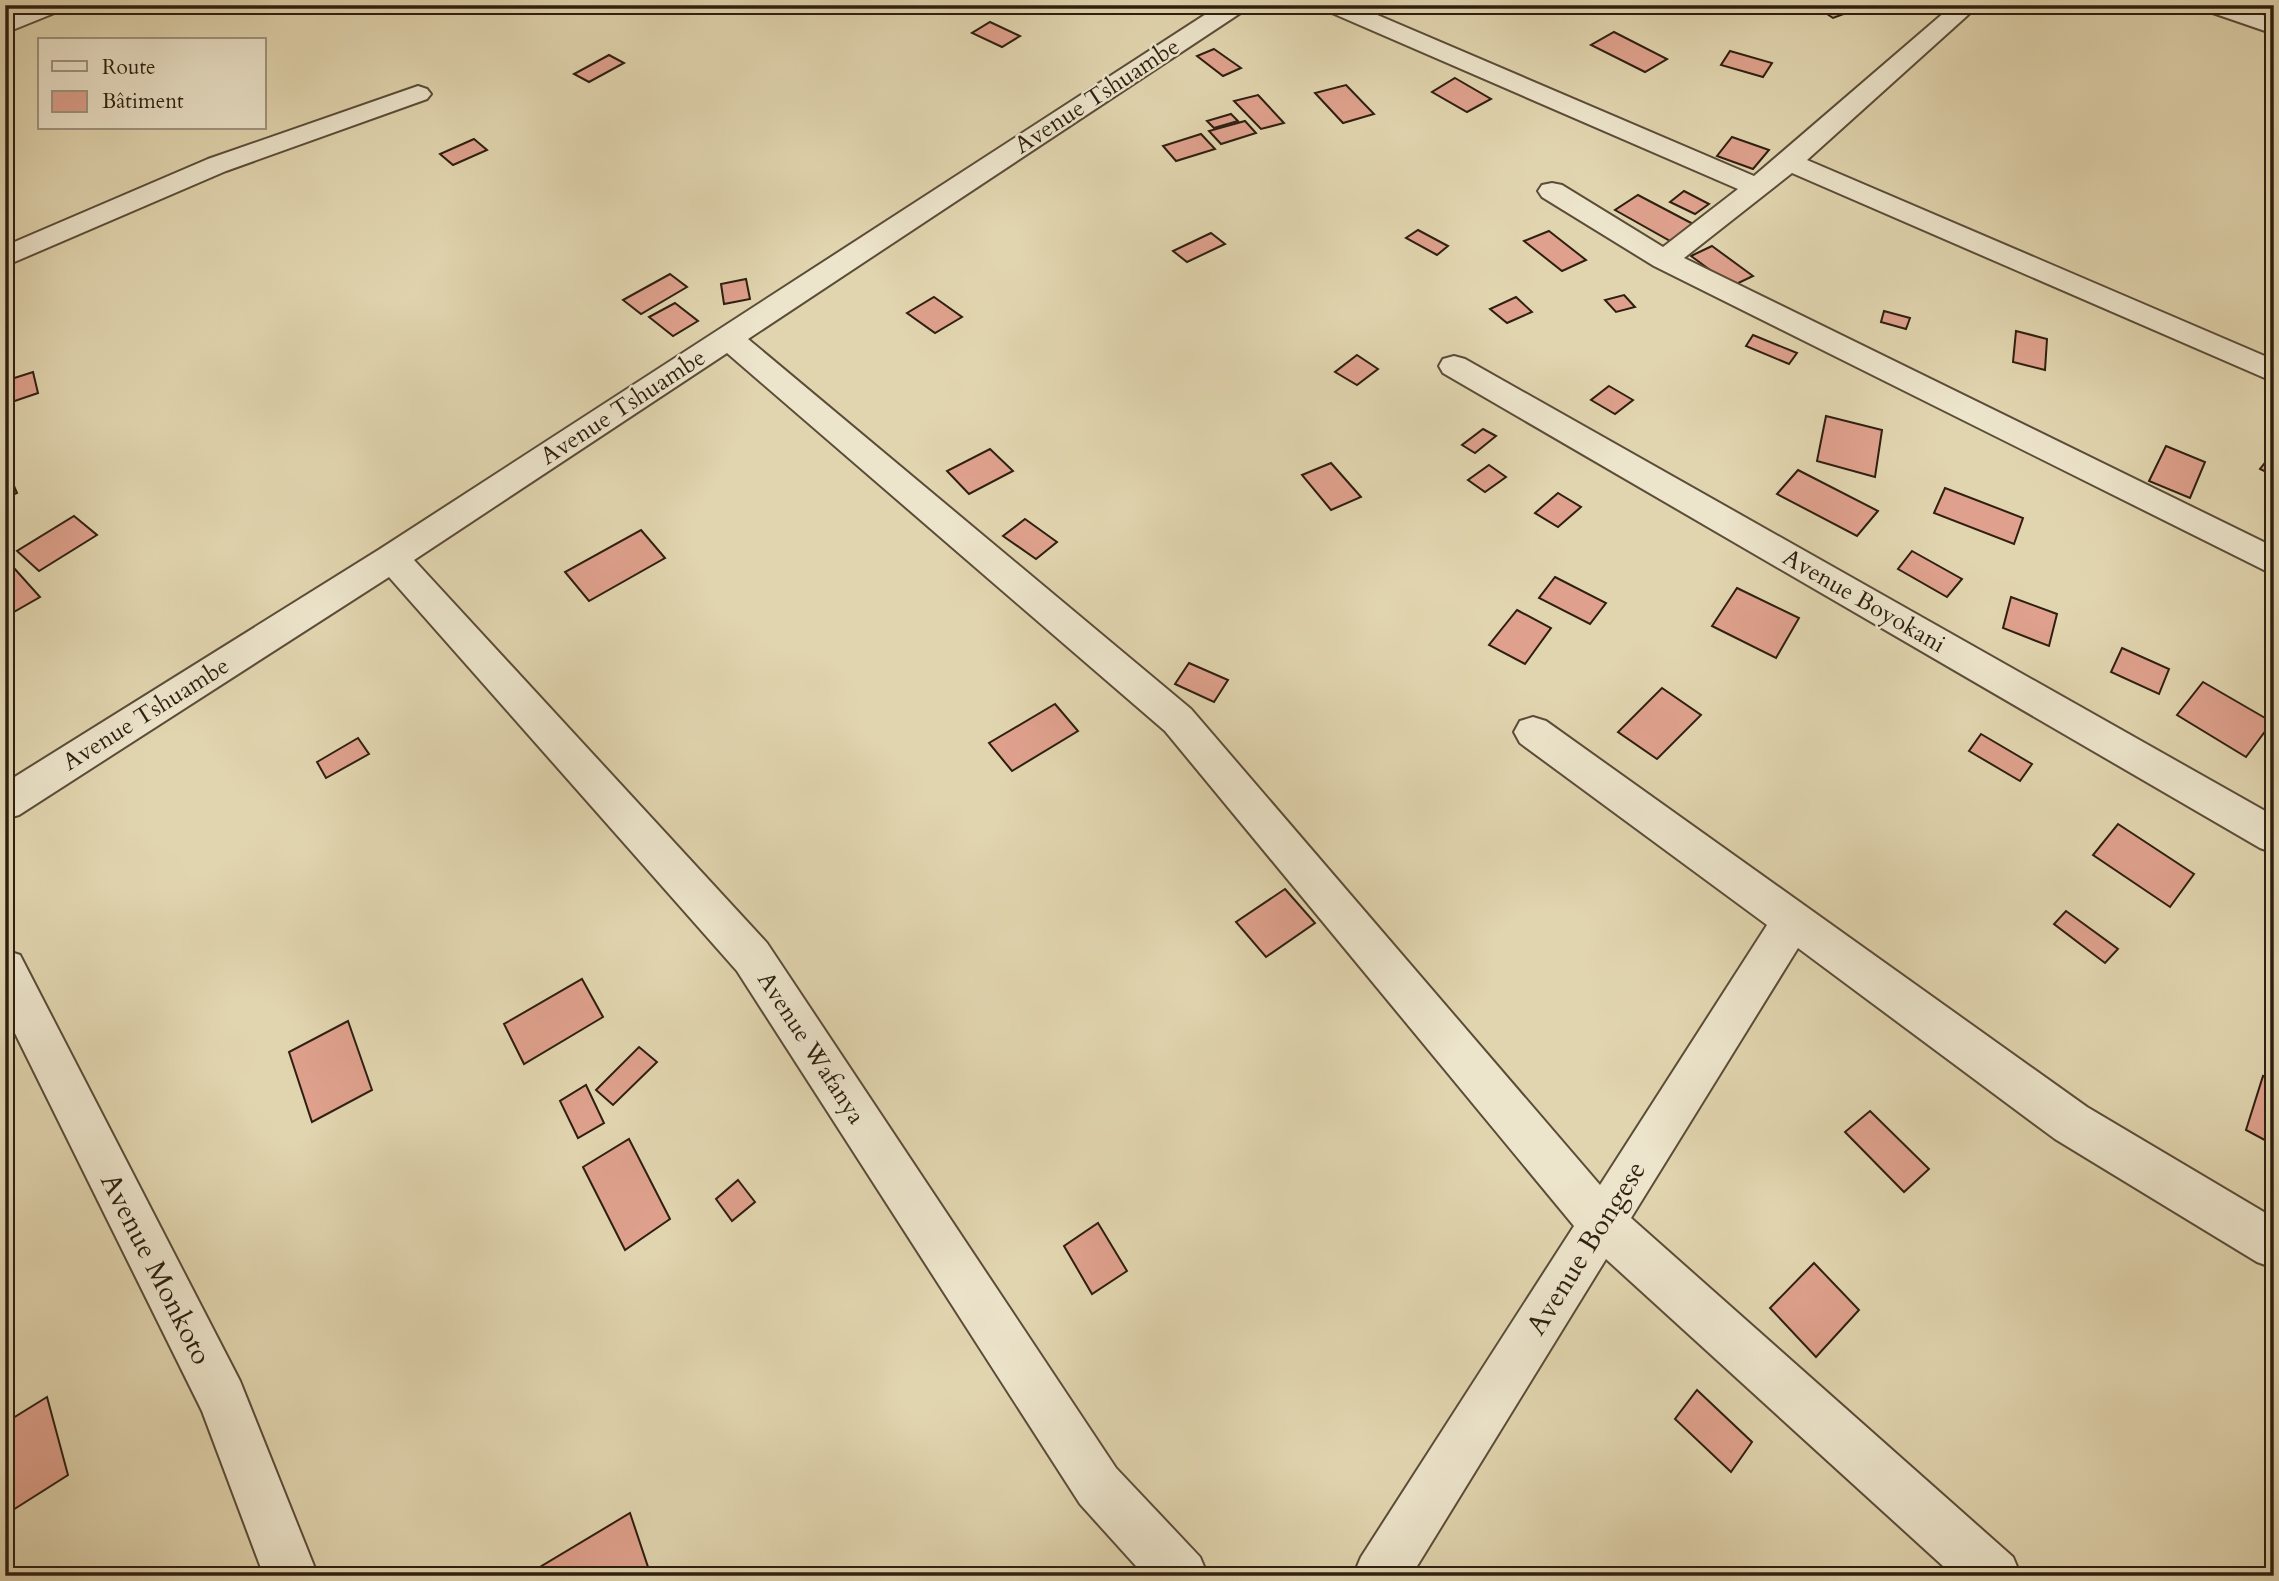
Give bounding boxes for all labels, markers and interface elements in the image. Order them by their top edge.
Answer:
street label: Avenue Tshuambe [1008,30,1186,162]
legend [38,38,266,130]
text: Route [102,53,156,82]
text: Bâtiment [102,87,184,116]
street label: Avenue Tshuambe [534,341,712,473]
street label: Avenue Boyokani [1777,541,1952,661]
street label: Avenue Tshuambe [56,649,236,779]
street label: Avenue Wafanya [749,965,873,1131]
street label: Avenue Bongese [1517,1154,1655,1342]
street label: Avenue Monkoto [91,1167,221,1371]

